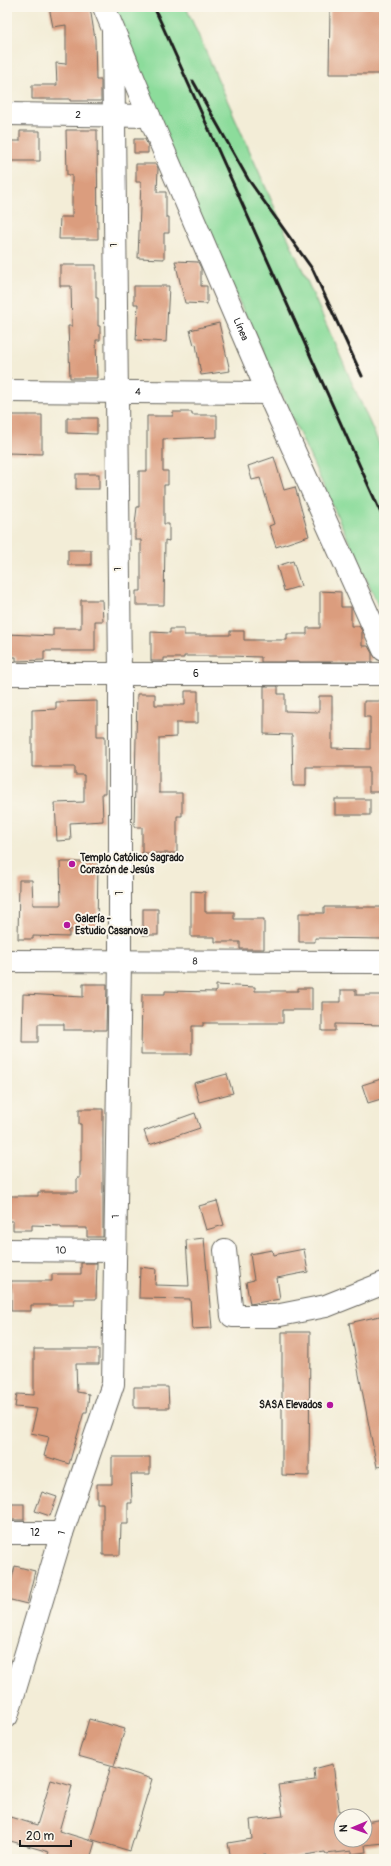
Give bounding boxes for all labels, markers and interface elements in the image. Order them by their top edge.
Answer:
street label: 2 [75,109,81,121]
street label: 1 [108,243,120,247]
street label: Línea [230,316,251,343]
street label: 4 [135,386,141,398]
street label: 1 [112,567,124,571]
street label: 6 [193,668,199,680]
place label: Templo Católico Sagrado Corazón de Jesús [79,852,185,876]
marker: Templo Católico Sagrado Corazón de Jesús [67,859,77,869]
street label: 1 [114,891,126,895]
place label: Galería - Estudio Casanova [75,913,148,937]
marker: Galería - Estudio Casanova [62,920,72,930]
street label: 8 [192,955,198,968]
street label: 1 [110,1214,122,1219]
street label: 10 [56,1244,67,1257]
place label: SASA Elevados [259,1399,323,1411]
marker: SASA Elevados [325,1400,335,1410]
street label: 12 [30,1527,40,1539]
street label: 1 [56,1529,68,1537]
north arrow [333,1808,373,1848]
scale bar [20,1822,71,1848]
text: N [337,1824,350,1832]
text: 20 m [26,1829,55,1844]

